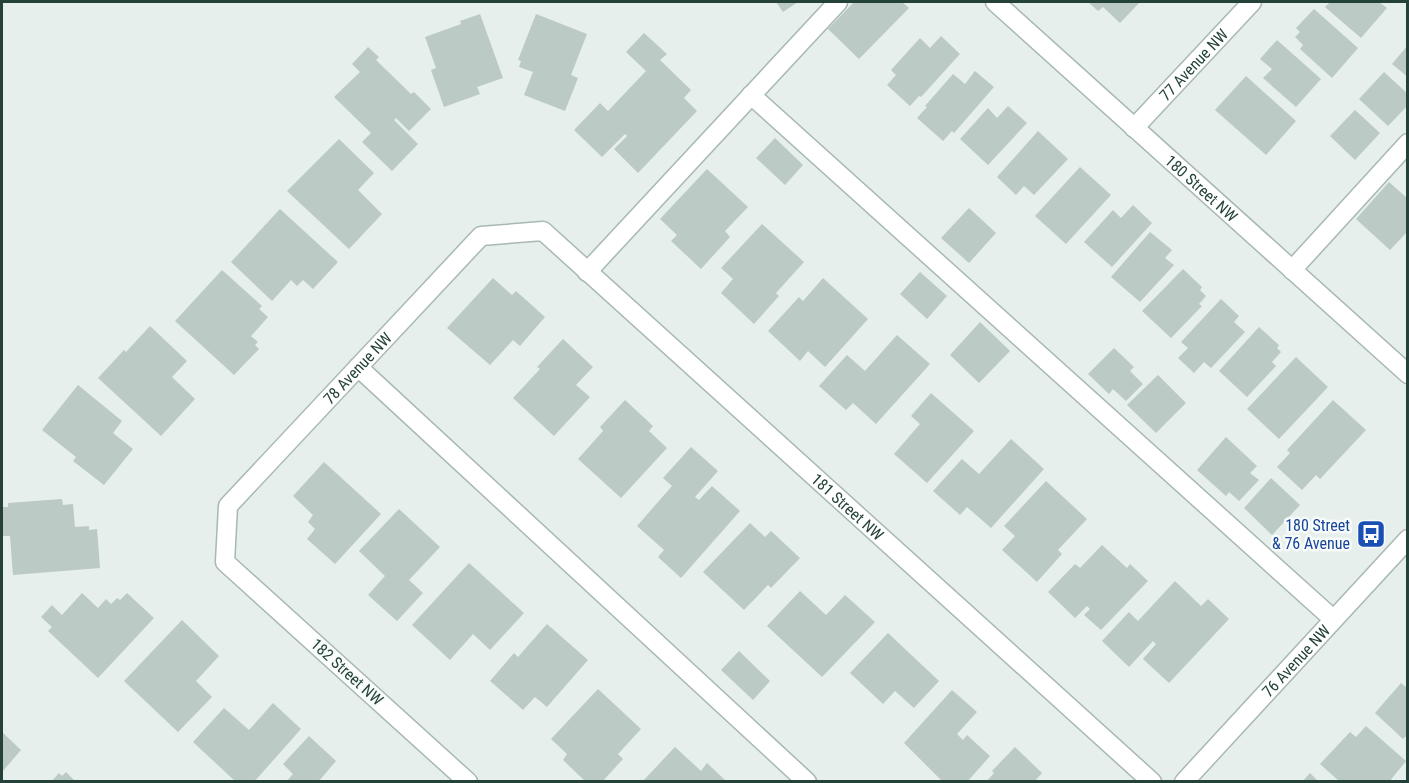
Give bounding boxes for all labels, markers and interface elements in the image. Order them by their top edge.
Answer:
street label: 77 Avenue NW [1155,25,1232,104]
street label: 180 Street NW [1162,151,1242,225]
street label: 78 Avenue NW [319,328,395,408]
street label: 181 Street NW [808,469,888,544]
place label: 180 Street & 76 Avenue [1272,516,1350,553]
bus stop icon: 180 Street & 76 Avenue [1355,518,1387,550]
street label: 76 Avenue NW [1258,621,1334,701]
street label: 182 Street NW [307,635,387,709]

